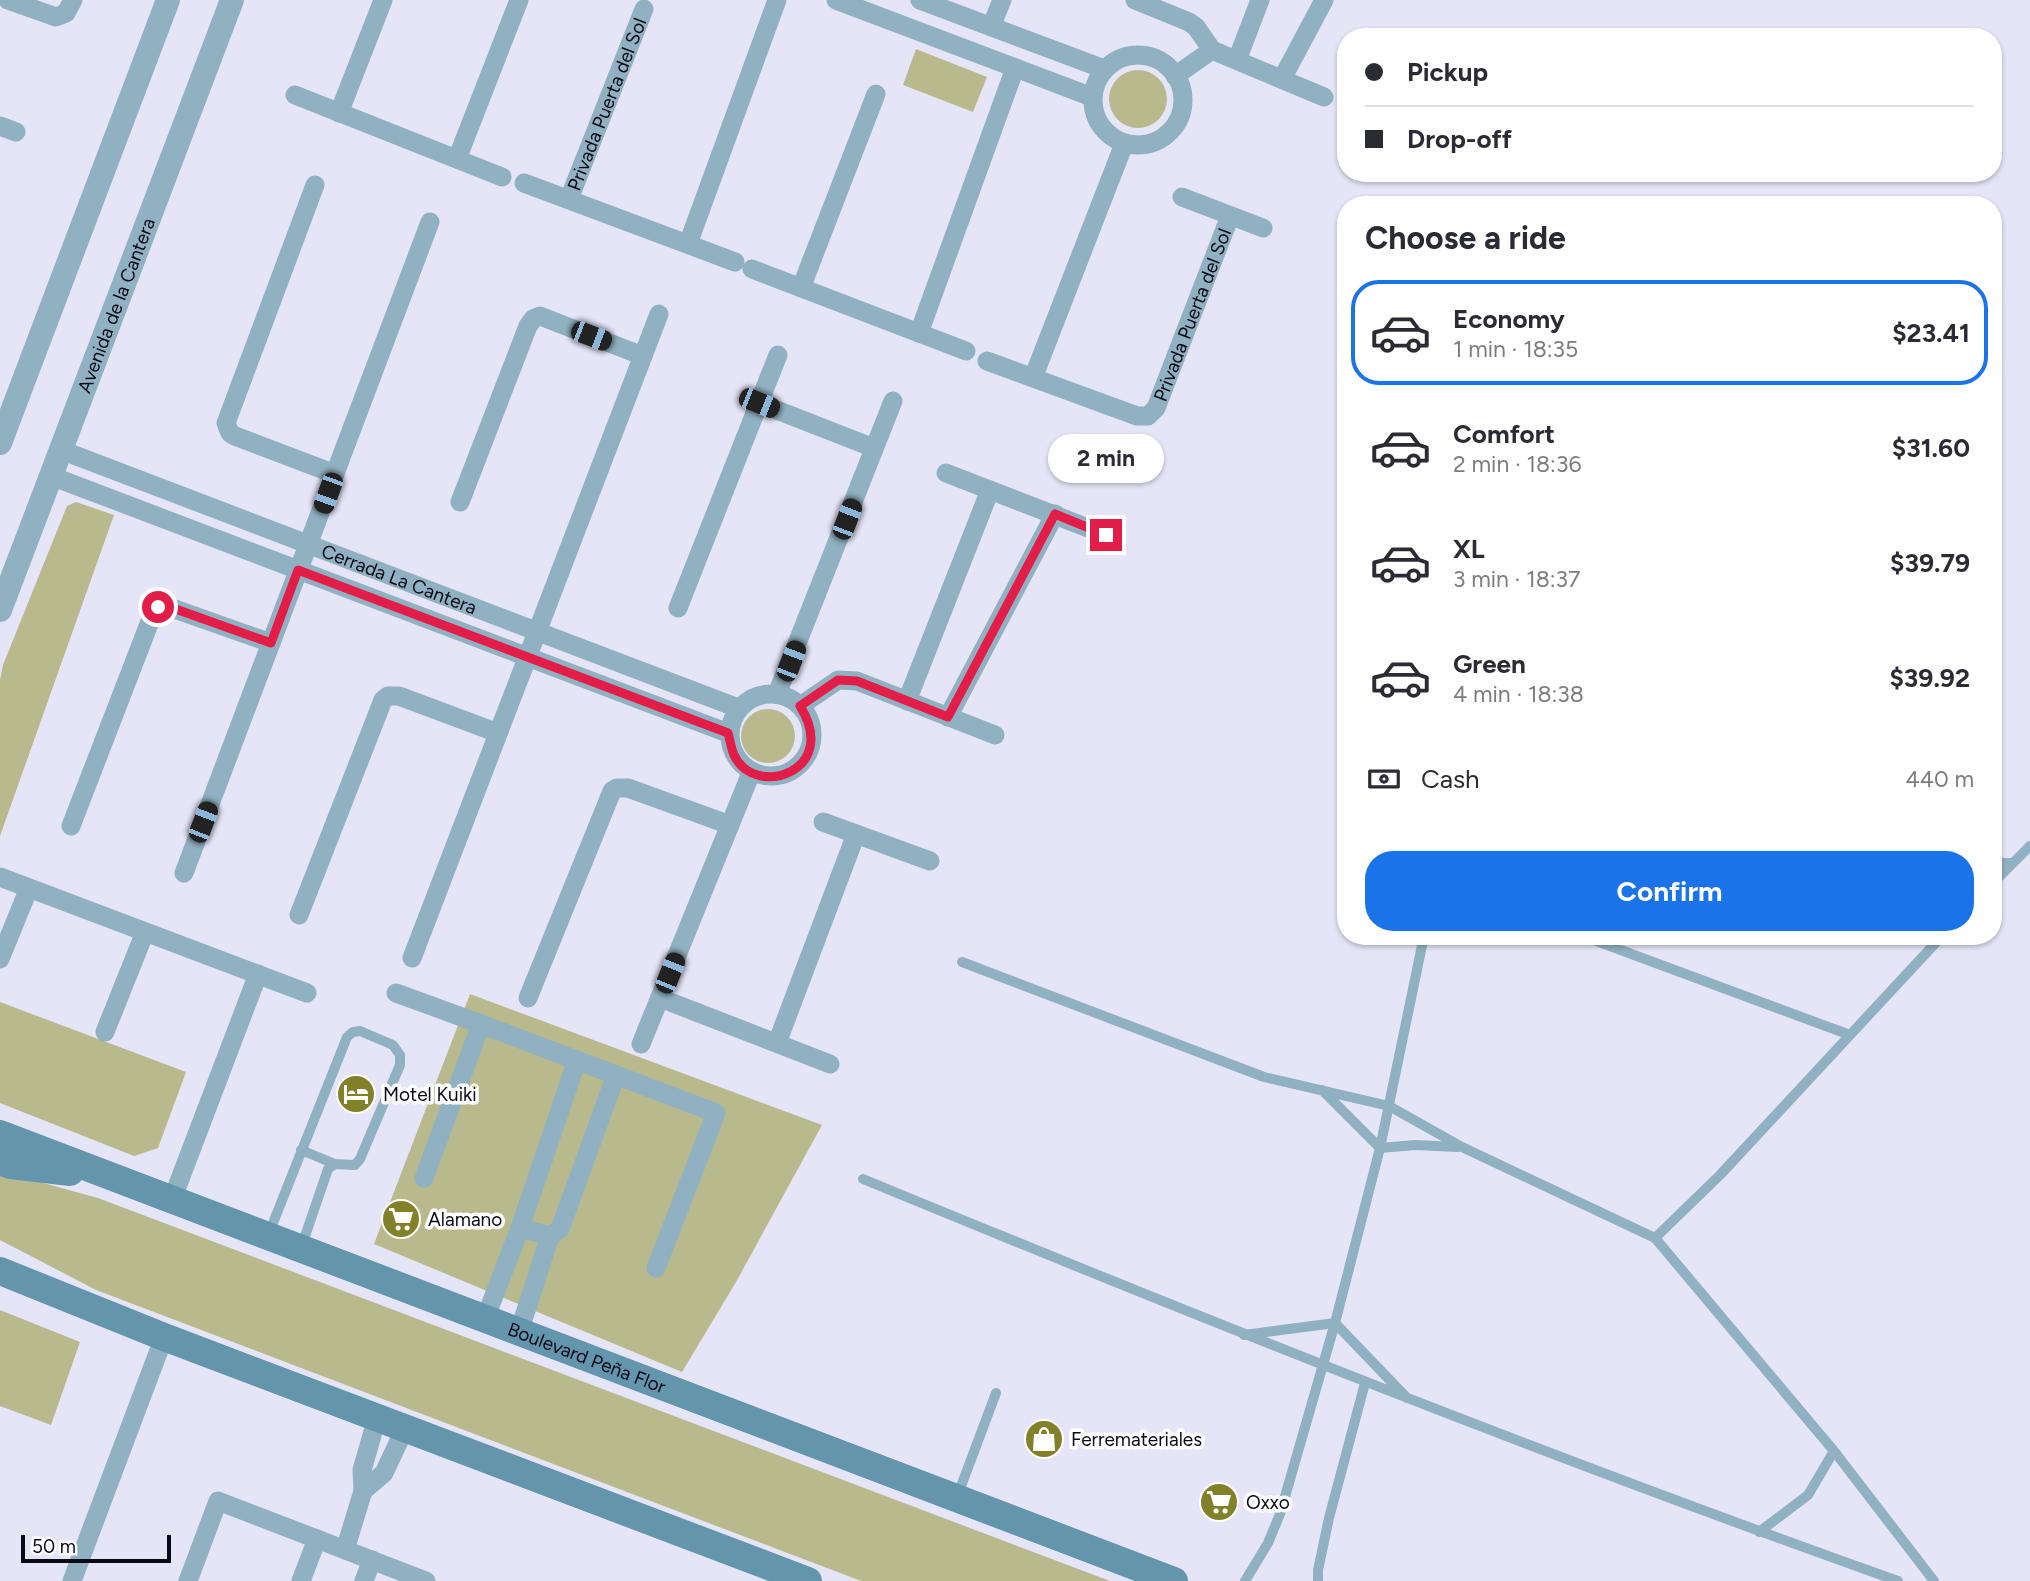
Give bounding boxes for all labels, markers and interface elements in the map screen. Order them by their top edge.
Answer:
street label: Privada Puerta del Sol [562,14,651,194]
text: Pickup [1407,56,1488,88]
text: Drop-off [1407,123,1512,155]
street label: Avenida de la Cantera [72,214,160,396]
text: Choose a ride [1365,219,1566,257]
street label: Privada Puerta del Sol [1148,225,1236,405]
icon: car [1369,301,1432,364]
text: Economy [1453,303,1565,335]
text: $23.41 [1892,317,1970,349]
car [568,319,615,353]
text: 1 min · 18:35 [1453,335,1578,363]
car [736,385,783,421]
icon: car [1369,416,1432,479]
text: Comfort [1453,418,1555,450]
text: $31.60 [1892,432,1970,464]
callout: 2 min [1048,434,1164,482]
text: 2 min [1077,444,1135,472]
text: 2 min · 18:36 [1453,450,1581,478]
car [311,470,346,516]
car [830,496,865,542]
route end [1090,519,1122,551]
icon: car [1369,531,1432,594]
text: XL [1453,533,1485,565]
street label: Cerrada La Cantera [318,539,480,619]
text: $39.79 [1890,547,1970,579]
text: 3 min · 18:37 [1453,565,1580,593]
route start [142,591,174,623]
car [774,638,809,684]
icon: car [1369,646,1432,709]
text: Green [1453,648,1526,680]
text: $39.92 [1889,662,1970,694]
text: 4 min · 18:38 [1453,680,1584,708]
icon: cash [1365,760,1403,798]
text: Cash [1421,763,1480,795]
text: 440 m [1905,765,1974,793]
car [186,799,221,845]
button: Confirm [1365,851,1974,931]
car [653,950,688,996]
hotel icon: Motel Kuiki [335,1073,377,1115]
place label: Motel Kuiki [383,1083,477,1106]
supermarket icon: Alamano [380,1198,422,1240]
place label: Alamano [428,1208,502,1231]
street label: Boulevard Peña Flor [505,1317,670,1398]
shop icon: Ferremateriales [1023,1418,1065,1460]
place label: Ferremateriales [1071,1428,1202,1451]
supermarket icon: Oxxo [1198,1481,1240,1523]
place label: Oxxo [1246,1491,1290,1514]
scale bar [21,1532,172,1564]
text: 50 m [32,1535,76,1558]

